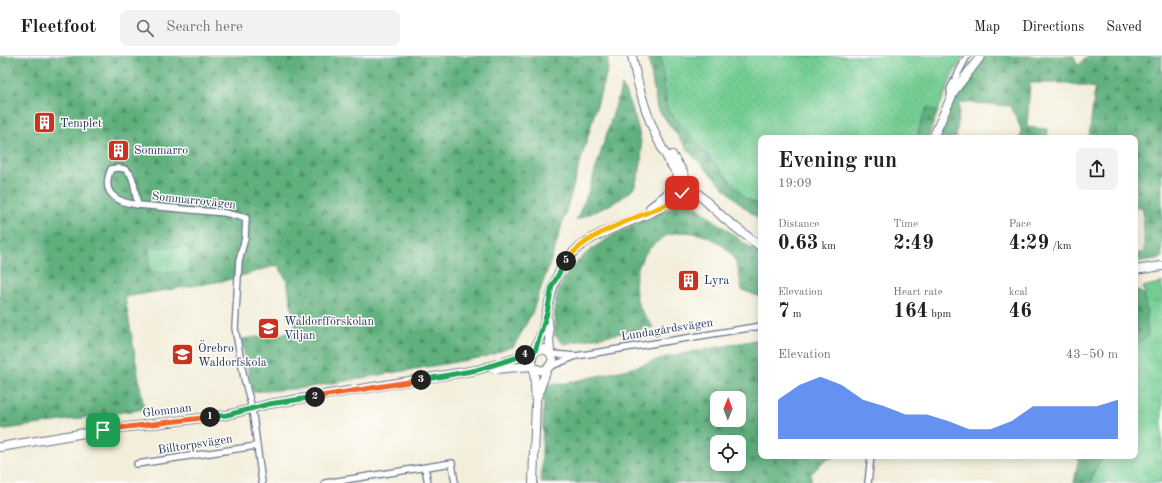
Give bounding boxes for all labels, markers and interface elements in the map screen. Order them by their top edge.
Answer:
search box [120,10,400,46]
icon: search [134,17,156,39]
text: Fleetfoot [20,18,96,37]
text: Search here [166,20,243,35]
text: Map [974,20,1000,34]
text: Directions [1022,20,1084,34]
text: Saved [1106,20,1142,34]
building icon: Templet [32,110,58,136]
place label: Templet [60,118,102,130]
building icon: Sommarro [105,137,131,163]
place label: Sommarro [134,145,188,157]
button: share [1076,148,1118,190]
text: Evening run [778,150,897,172]
pin [665,176,699,210]
text: 19:09 [778,177,812,190]
icon: check [671,182,693,204]
street label: Sommarrovägen [151,191,237,211]
text: Distance [778,219,819,230]
text: Time [893,219,918,230]
text: Pace [1009,219,1031,230]
text: 0.63 [778,234,818,254]
text: 2:49 [893,234,934,254]
text: 4:29 [1009,234,1049,254]
text: km [818,241,836,252]
text: /km [1049,241,1072,252]
pin: 5 [556,251,576,271]
text: 5 [563,255,569,266]
building icon: Lyra [676,267,702,293]
place label: Lyra [704,275,729,287]
text: Elevation [778,287,823,298]
text: Heart rate [893,287,943,298]
text: kcal [1009,287,1028,298]
text: 7 [778,302,790,322]
text: 164 [893,302,928,322]
text: 46 [1009,302,1032,322]
text: m [790,309,801,320]
text: bpm [928,309,951,320]
school or university icon: Waldorfförskolan Viljan [255,315,281,341]
place label: Waldorfförskolan Viljan [284,316,375,342]
street label: Lundagårdsvägen [620,317,714,343]
place label: Örebro Waldorfskola [198,339,267,369]
school or university icon: Örebro Waldorfskola [170,342,196,368]
pin: 4 [515,345,535,365]
text: Elevation [778,348,831,361]
text: 43–50 m [1066,348,1118,361]
text: 4 [522,349,528,360]
pin: 3 [411,370,431,390]
text: 3 [418,374,424,385]
pin: 2 [305,387,325,407]
text: 2 [312,391,318,402]
north arrow [710,391,746,427]
map controls [710,391,746,471]
street label: Glomman [142,402,193,420]
pin: 1 [200,407,220,427]
text: 1 [207,411,213,422]
pin [86,413,120,447]
icon: arrive [92,419,114,441]
street label: Billtorpsvägen [157,433,234,457]
button: locate [710,435,746,471]

